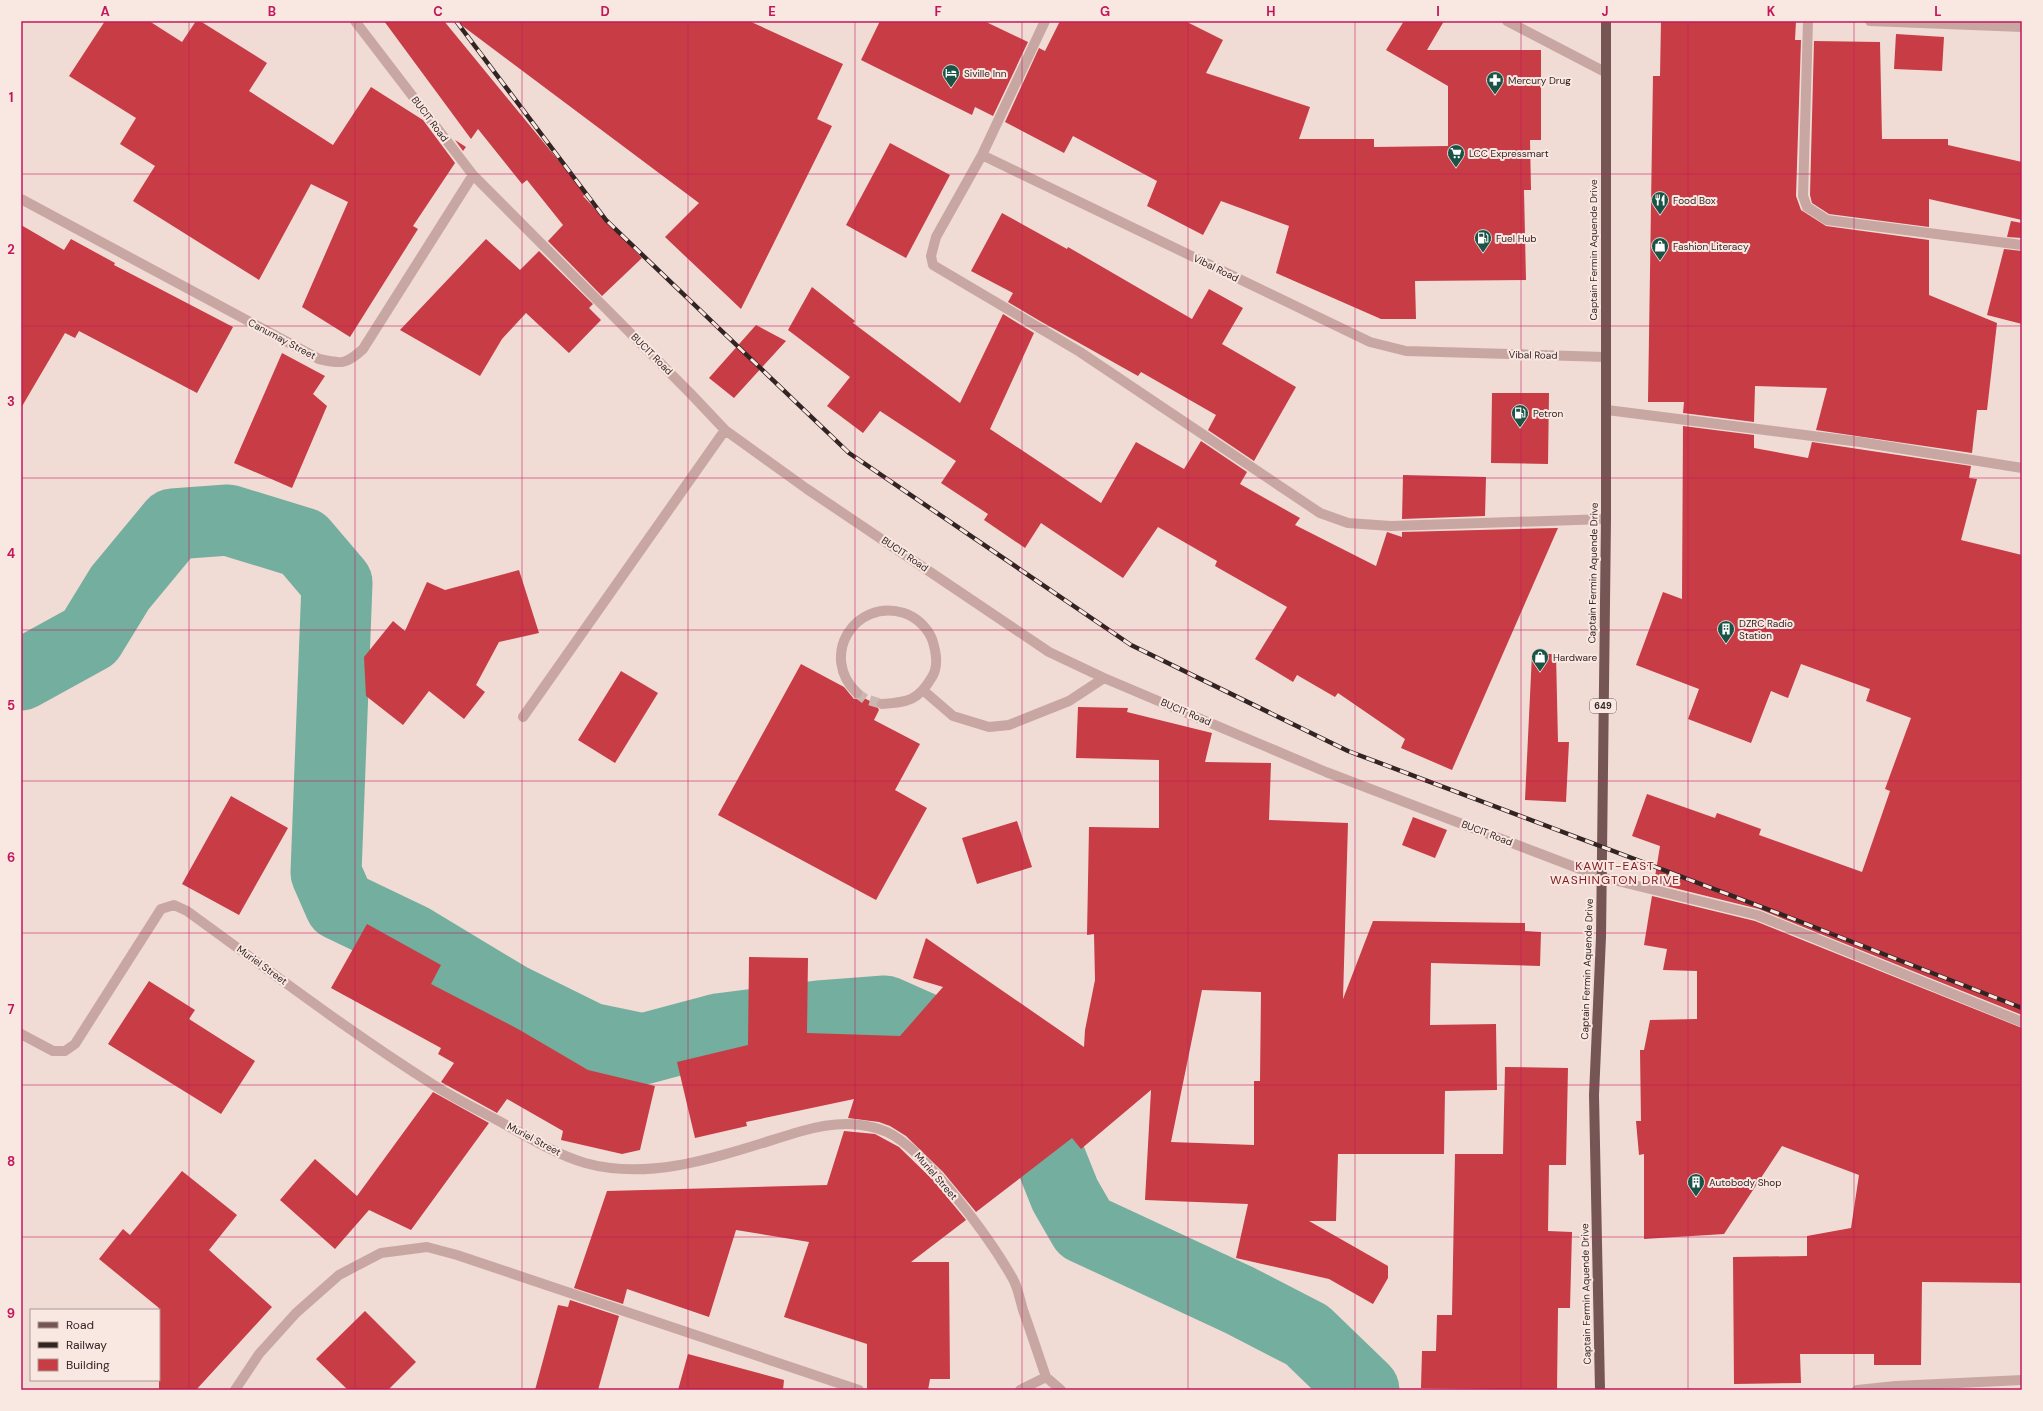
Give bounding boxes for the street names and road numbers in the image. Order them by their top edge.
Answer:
street label: BUCIT Road [409,94,451,144]
street label: Captain Fermin Aquende Drive [1587,179,1600,321]
street label: Vibal Road [1191,251,1241,285]
street label: Canumay Street [246,316,318,362]
street label: BUCIT Road [628,330,676,378]
street label: Vibal Road [1508,348,1558,362]
street label: Captain Fermin Aquende Drive [1585,502,1601,644]
street label: BUCIT Road [879,534,931,574]
street label: BUCIT Road [1159,696,1213,728]
road number: 649 [1590,699,1616,713]
street label: BUCIT Road [1460,817,1514,849]
street label: Captain Fermin Aquende Drive [1578,898,1596,1040]
street label: Muriel Street [234,942,290,988]
street label: Muriel Street [505,1119,563,1159]
street label: Muriel Street [912,1149,960,1203]
street label: Captain Fermin Aquende Drive [1578,1223,1594,1365]

